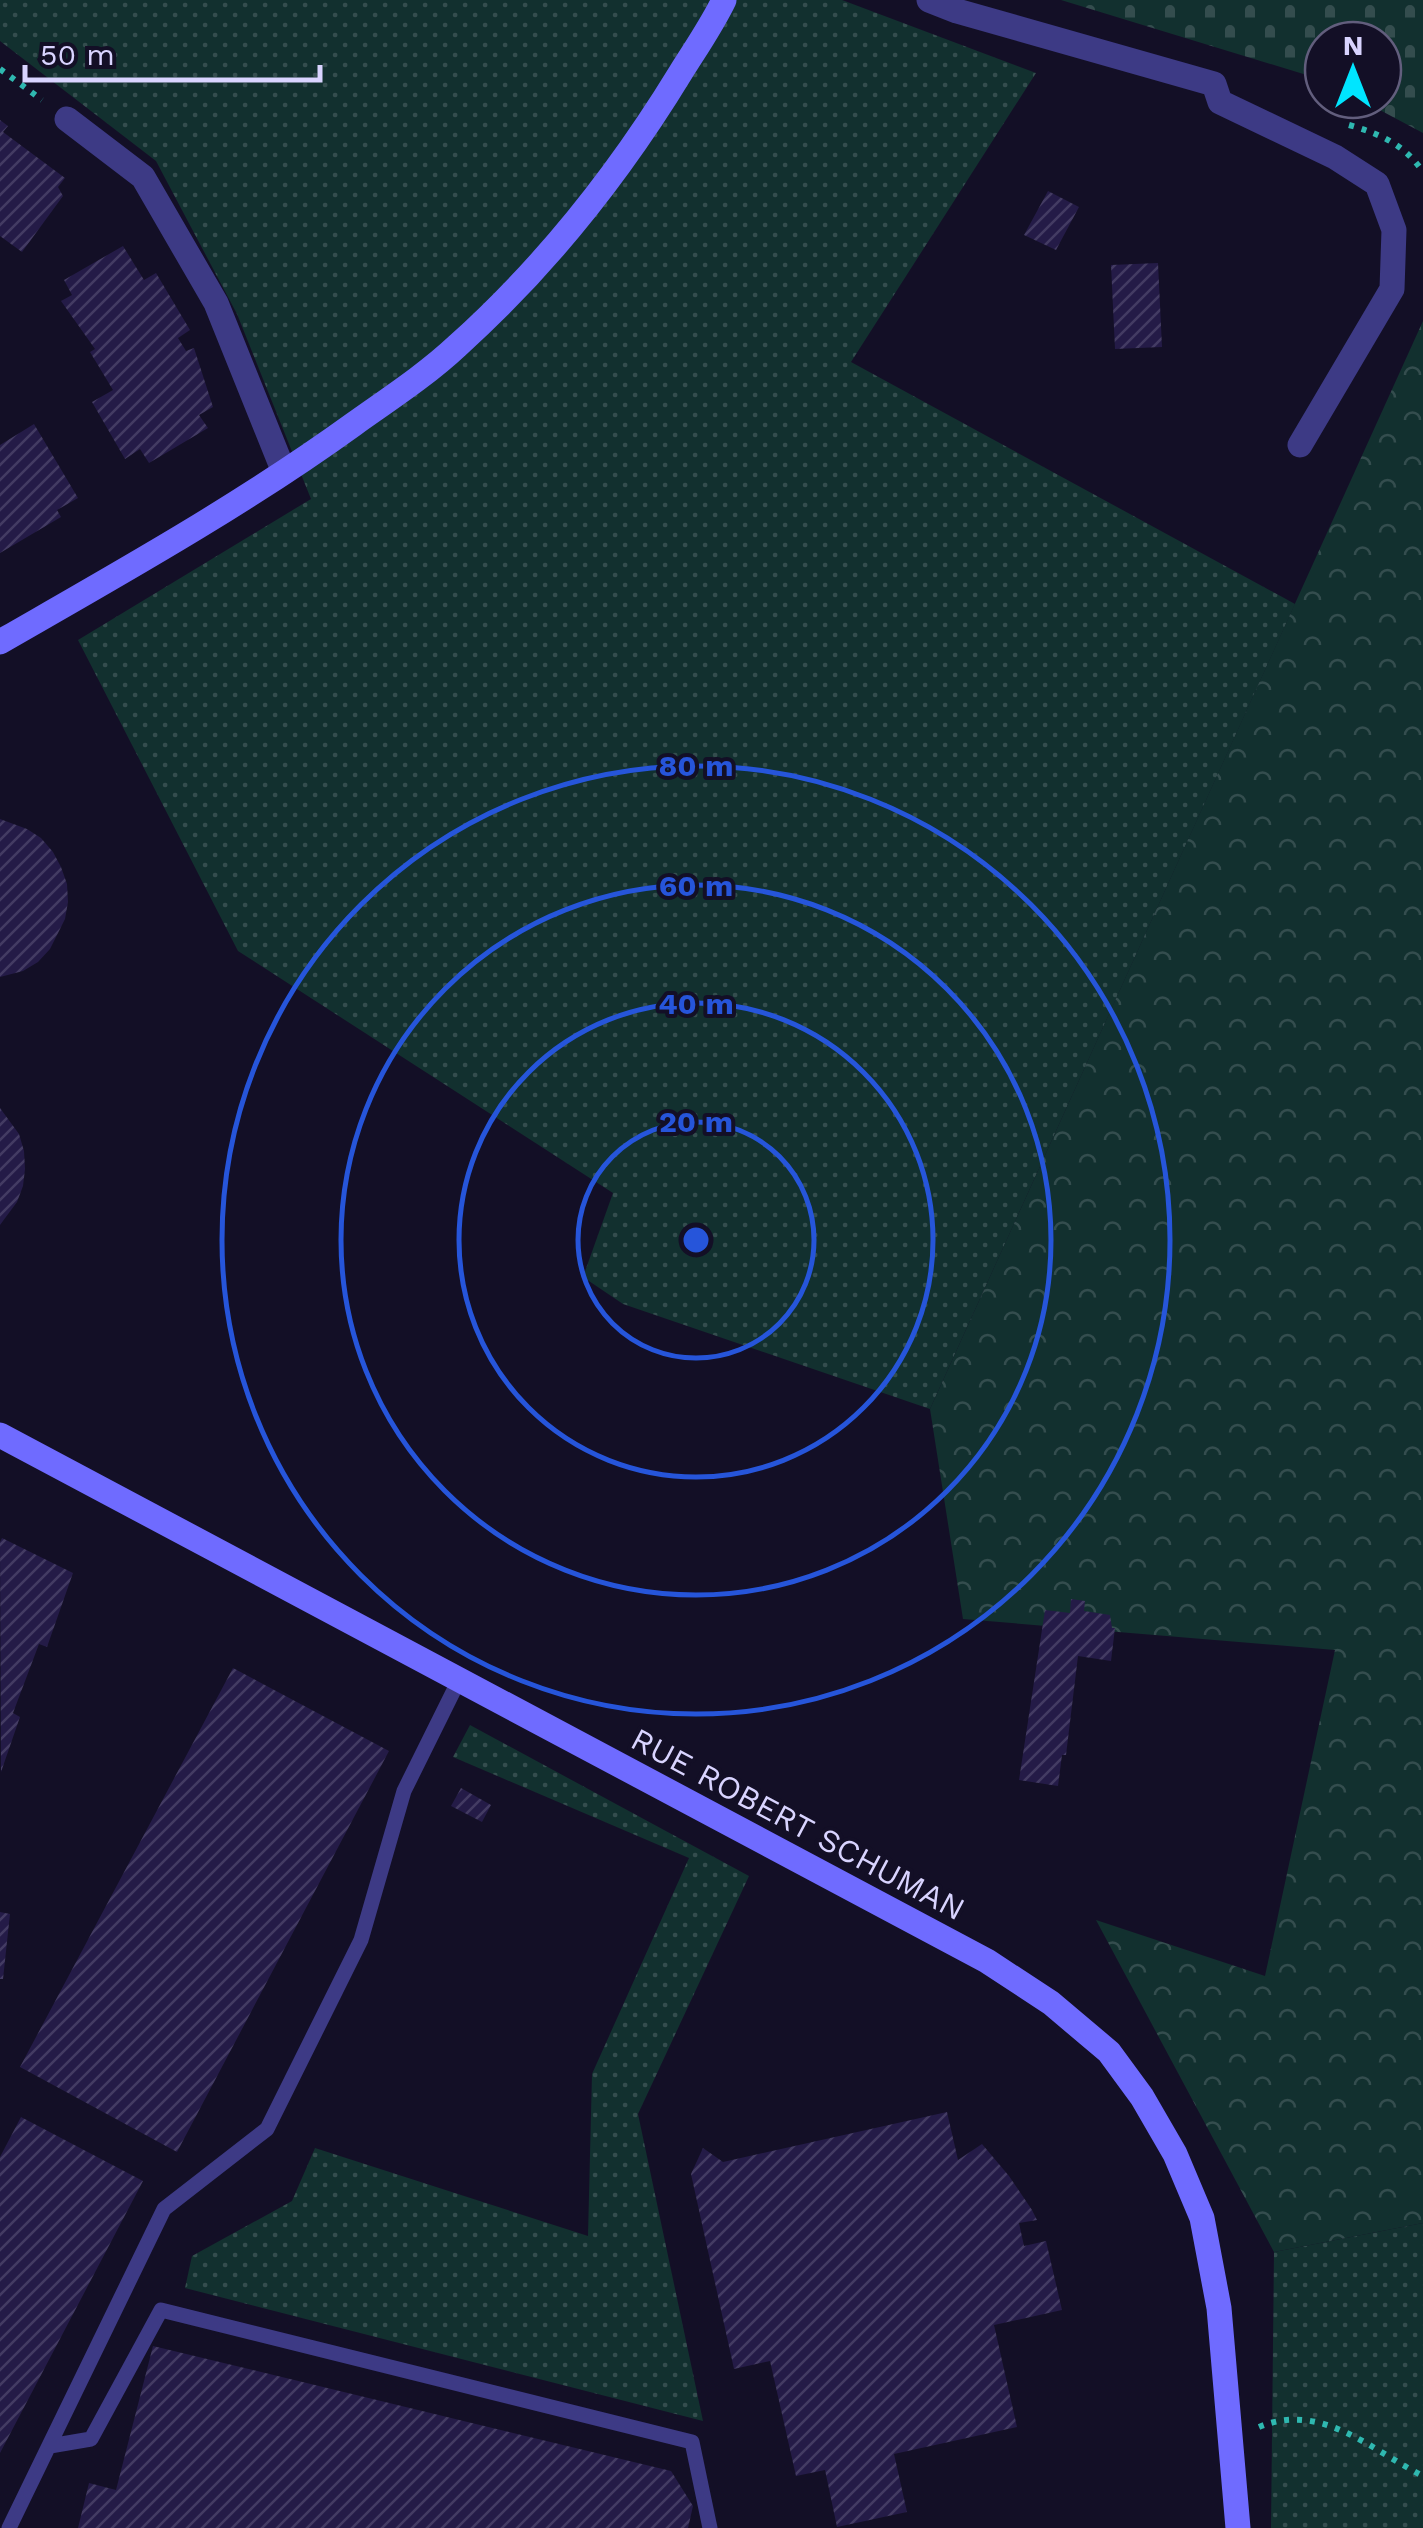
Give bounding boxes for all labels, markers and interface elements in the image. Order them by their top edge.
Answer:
scale bar [25,20,320,82]
north arrow [1303,20,1403,120]
text: N [1343,29,1363,62]
text: 50 m [40,37,115,72]
text: 80 m [659,748,733,783]
text: 60 m [659,868,733,903]
text: 40 m [658,986,734,1021]
text: 20 m [659,1104,733,1139]
centre of rings [678,1222,714,1258]
street label: RUE ROBERT SCHUMAN [625,1720,971,1928]

